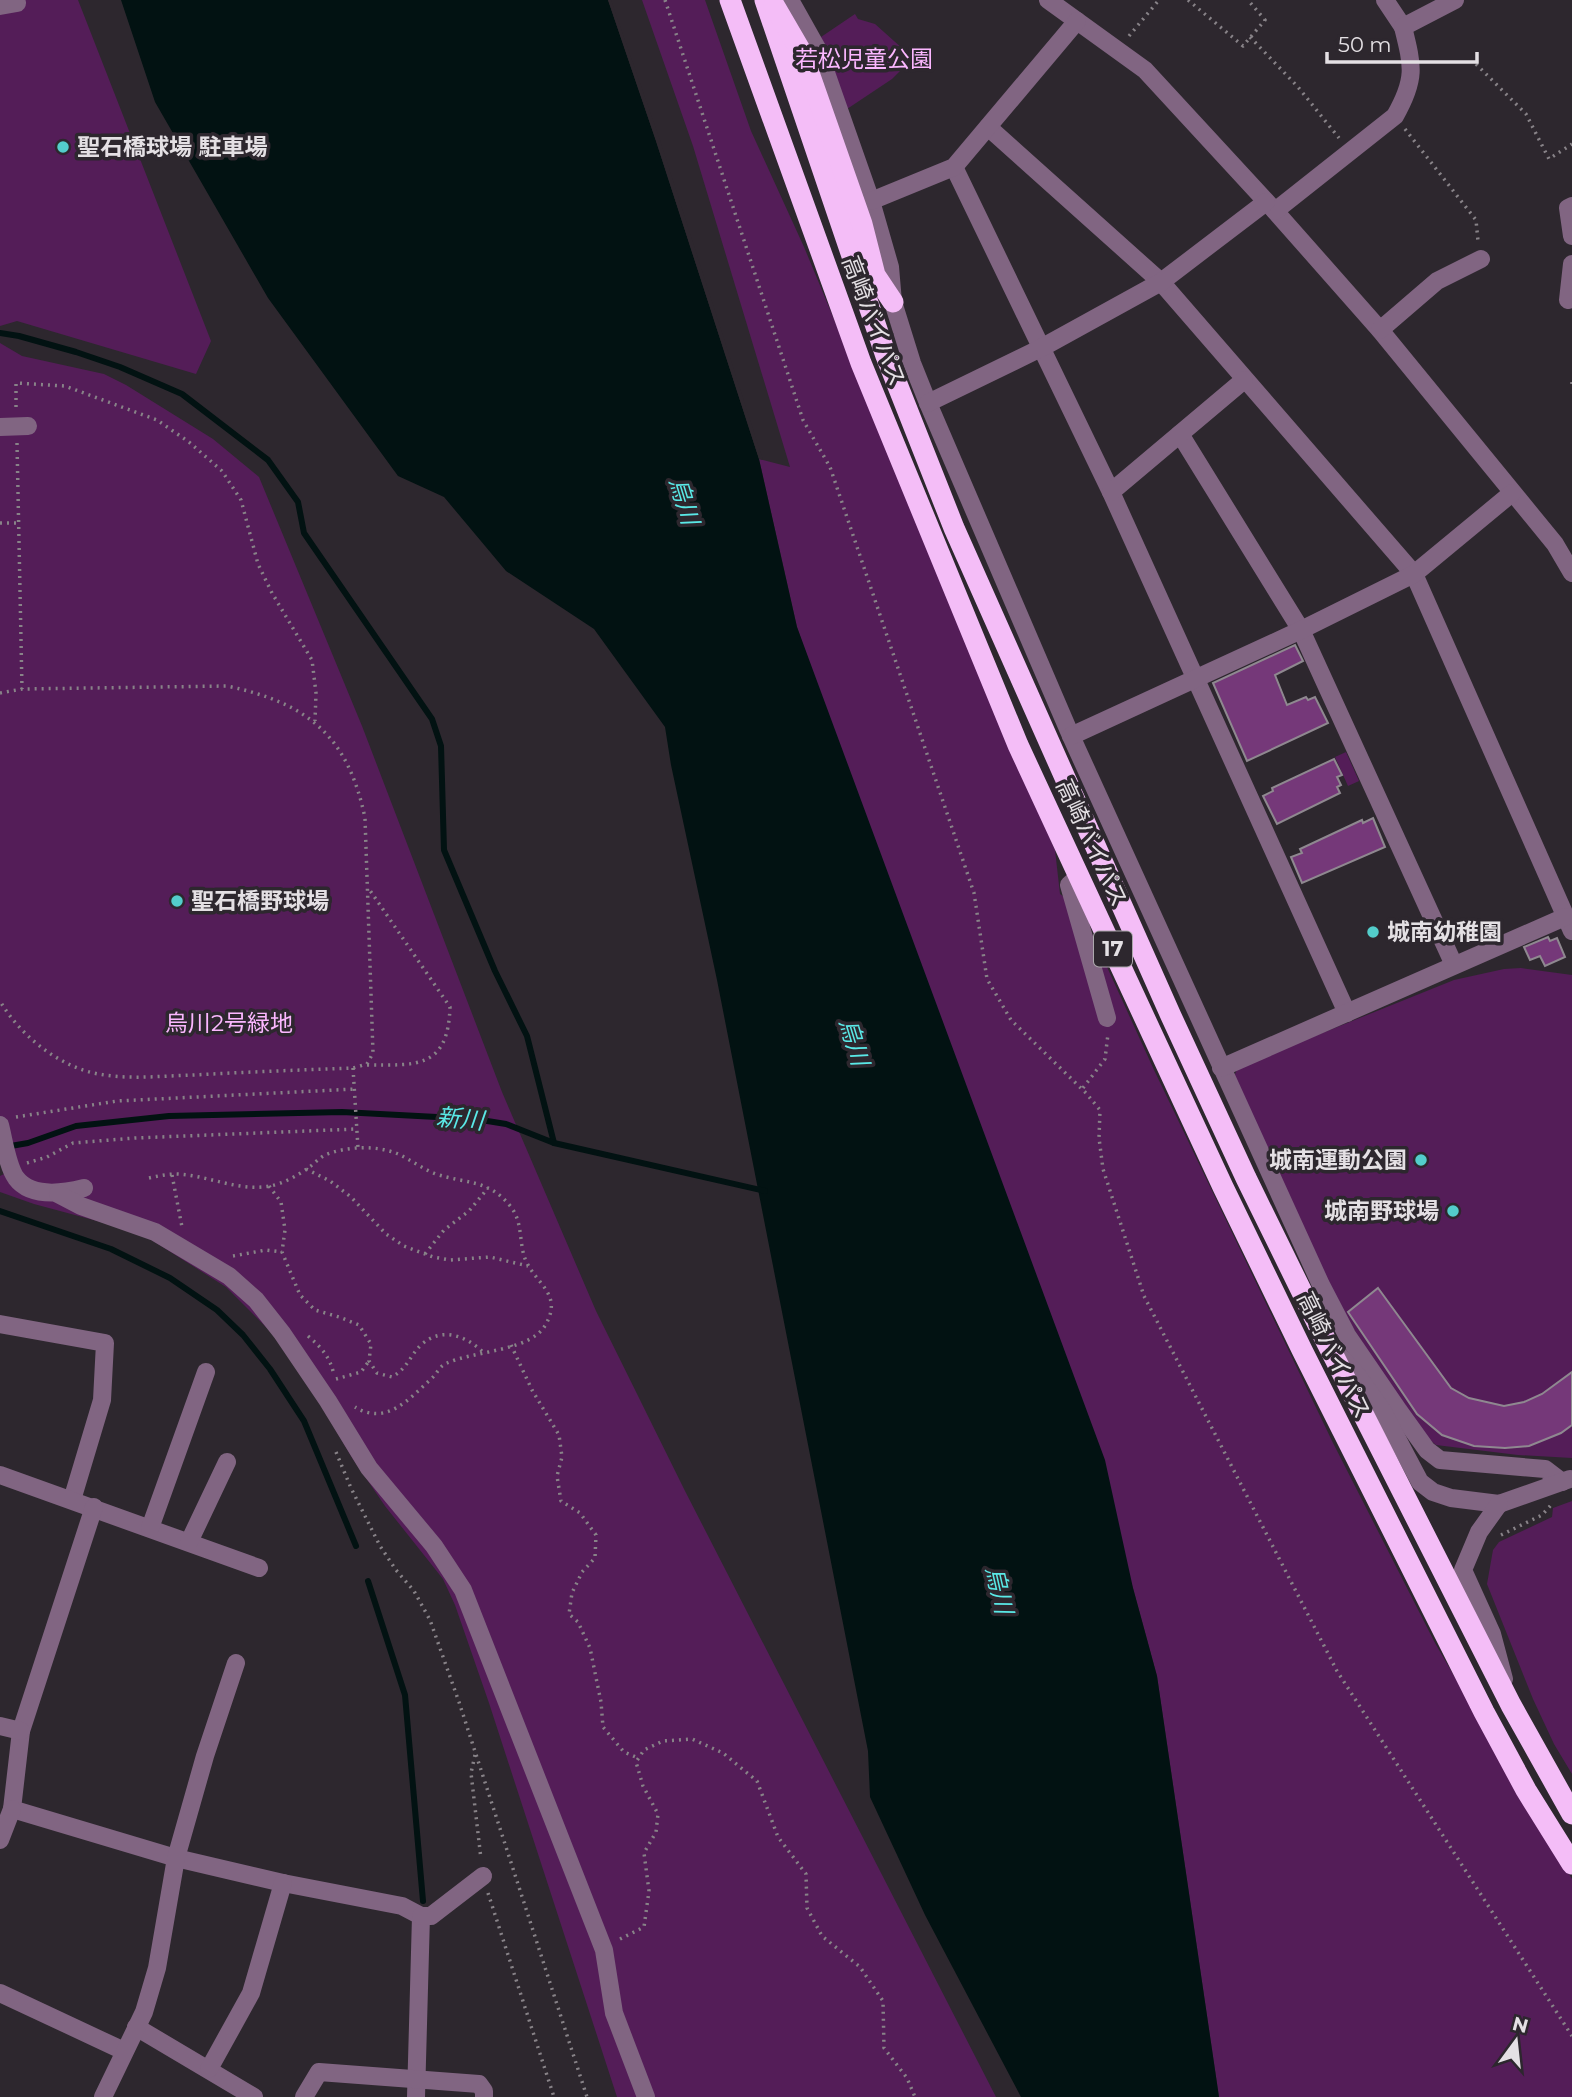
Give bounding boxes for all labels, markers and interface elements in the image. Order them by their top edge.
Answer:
scale bar [1327,21,1478,65]
text: 50 m [1338,32,1392,57]
park label: 若松児童公園 [795,45,933,73]
place label: 聖石橋球場 駐車場 [77,133,268,161]
marker: 聖石橋球場 駐車場 [55,139,71,155]
street label: 高崎バイパス [836,252,912,390]
water label: 烏川 [664,474,706,531]
street label: 高崎バイパス [1050,775,1134,911]
place label: 聖石橋野球場 [191,887,329,915]
marker: 聖石橋野球場 [169,893,185,909]
place label: 城南幼稚園 [1387,918,1502,946]
marker: 城南幼稚園 [1365,924,1381,940]
road number: 17 [1094,932,1132,967]
park label: 烏川2号緑地 [165,1009,293,1037]
water label: 烏川 [834,1015,876,1072]
water label: 新川 [435,1102,488,1135]
place label: 城南運動公園 [1269,1146,1407,1174]
marker: 城南運動公園 [1413,1152,1429,1168]
place label: 城南野球場 [1324,1197,1439,1225]
marker: 城南野球場 [1445,1203,1461,1219]
street label: 高崎バイパス [1291,1287,1377,1423]
water label: 烏川 [980,1563,1020,1619]
north arrow [1481,2006,1551,2076]
text: N [1510,2012,1531,2038]

